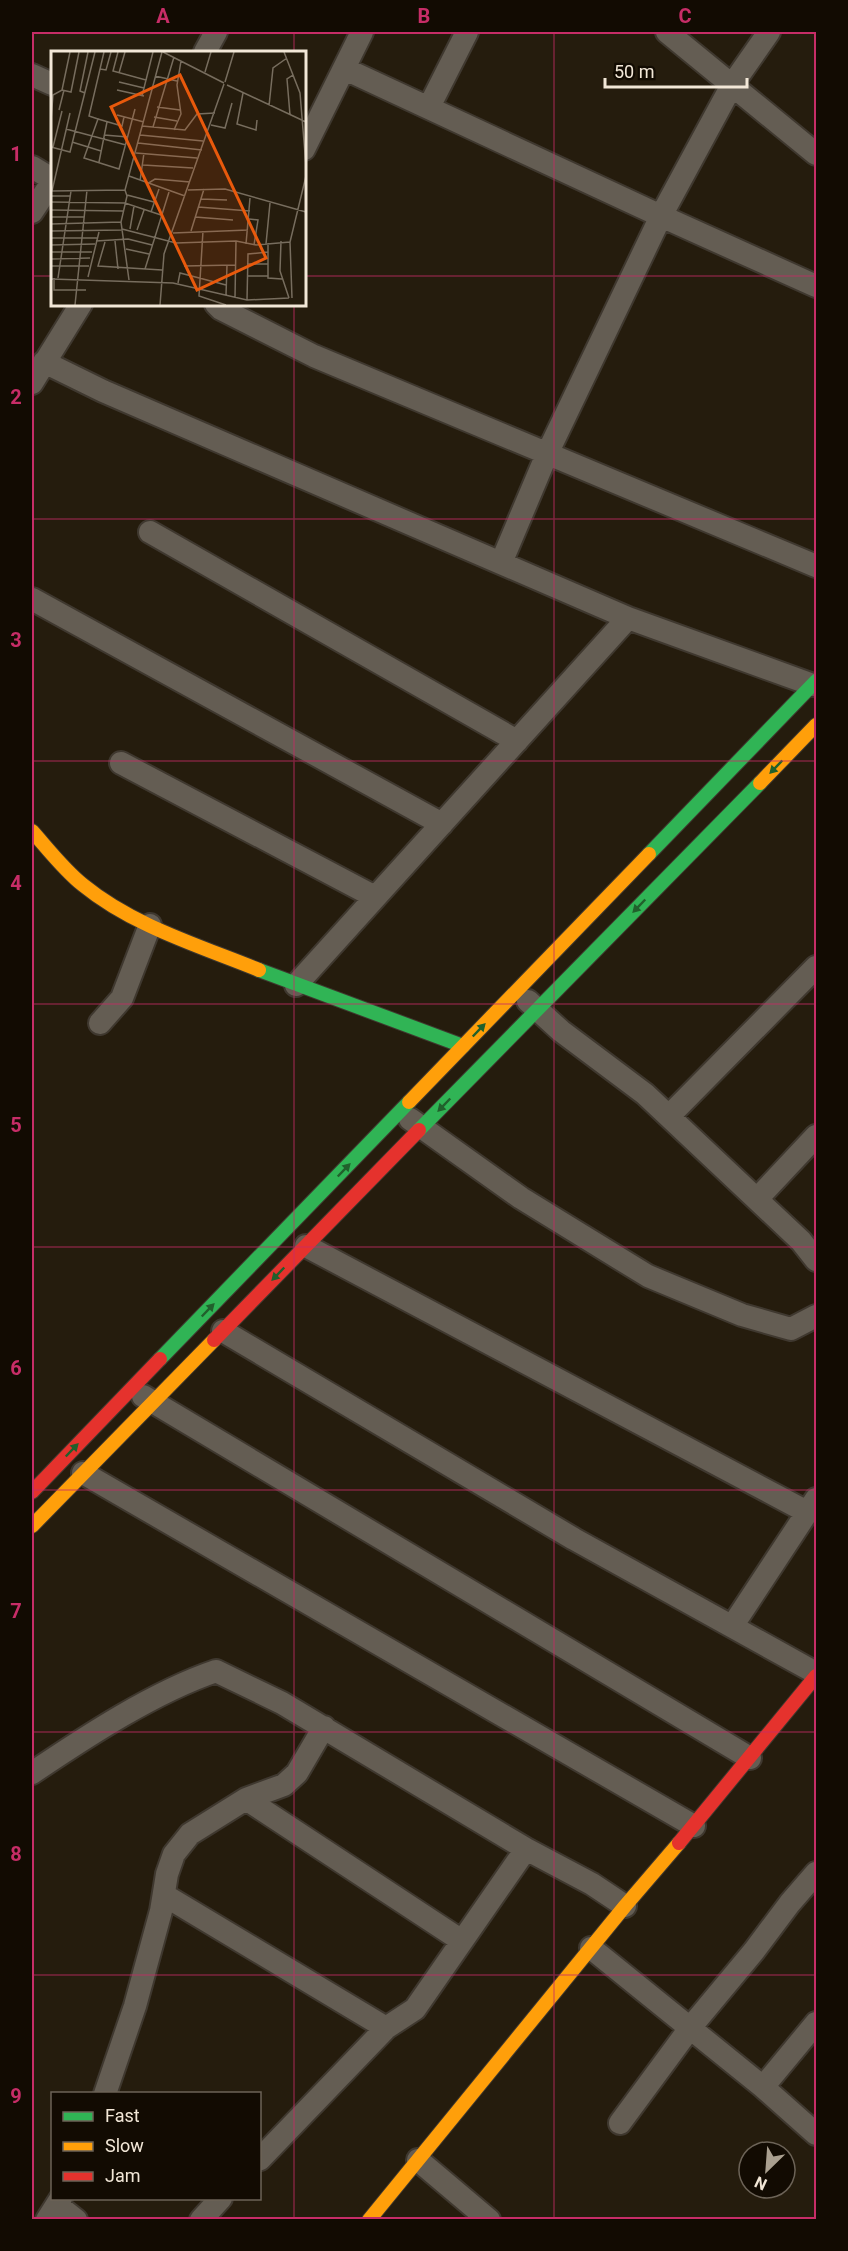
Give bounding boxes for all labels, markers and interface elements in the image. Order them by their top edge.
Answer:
text: A [156,4,170,28]
text: B [418,4,430,28]
text: C [678,4,692,28]
inset map [51,51,306,306]
scale bar [605,51,748,89]
text: 50 m [614,61,654,82]
text: 1 [10,142,22,166]
text: 2 [10,385,22,409]
text: 3 [10,628,22,652]
one-way arrow [769,759,783,773]
text: 4 [10,871,22,895]
one-way arrow [632,899,646,914]
one-way arrow [472,1023,486,1037]
one-way arrow [437,1098,451,1112]
text: 5 [10,1113,22,1137]
one-way arrow [336,1163,350,1177]
one-way arrow [271,1267,285,1281]
one-way arrow [200,1303,214,1317]
text: 6 [10,1356,22,1380]
one-way arrow [65,1443,79,1457]
text: 7 [10,1599,22,1623]
text: 8 [10,1842,22,1866]
text: 9 [10,2084,22,2108]
legend [51,2092,261,2200]
text: Fast [105,2105,140,2126]
text: Slow [105,2135,144,2156]
north arrow [737,2140,797,2200]
text: Jam [105,2165,141,2186]
text: N [752,2172,770,2194]

